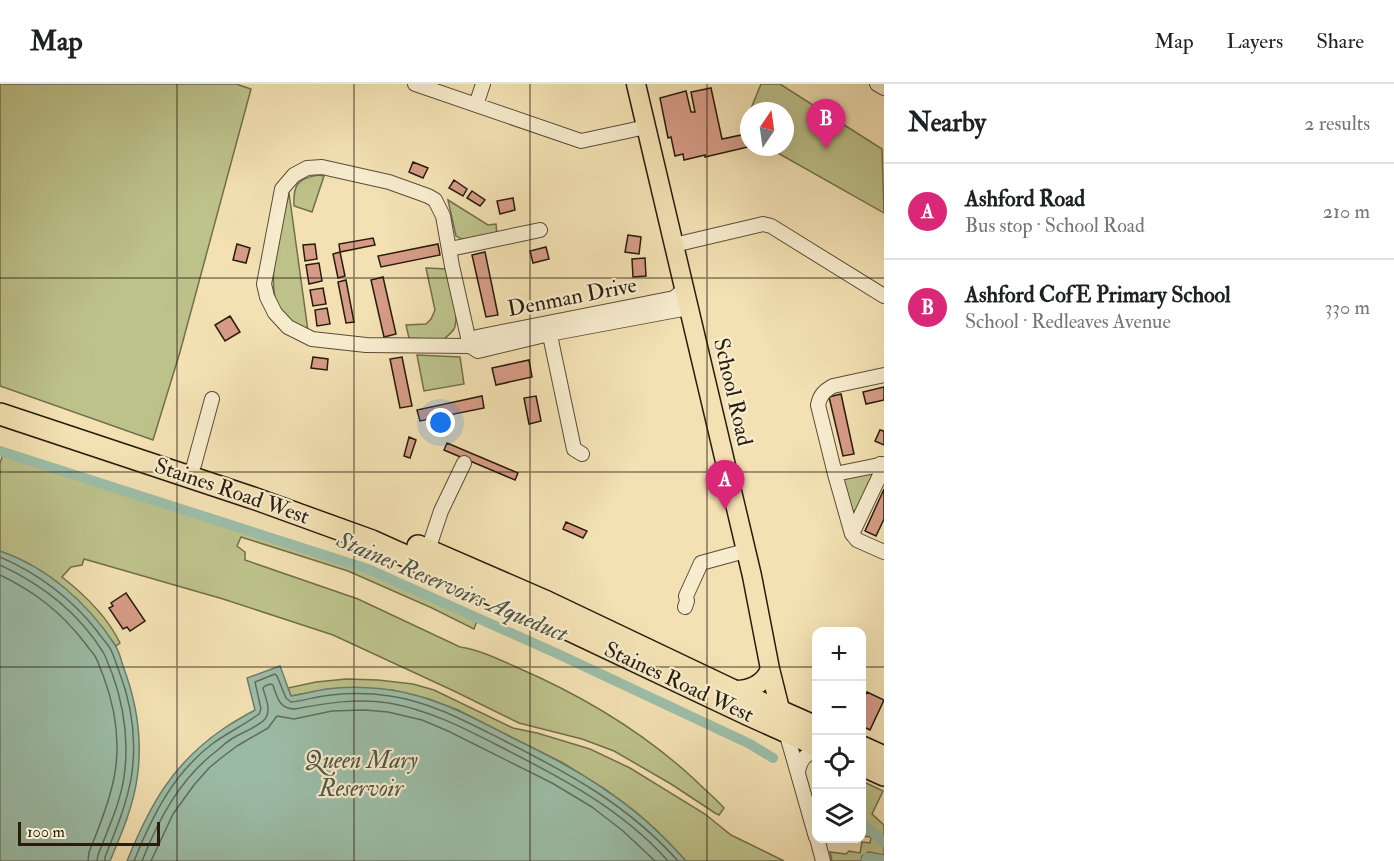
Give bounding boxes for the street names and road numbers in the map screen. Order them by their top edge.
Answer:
street label: Denman Drive [505,271,639,323]
street label: School Road [707,335,759,449]
street label: Staines Road West [151,451,313,531]
street label: Staines Road West [600,635,758,729]

